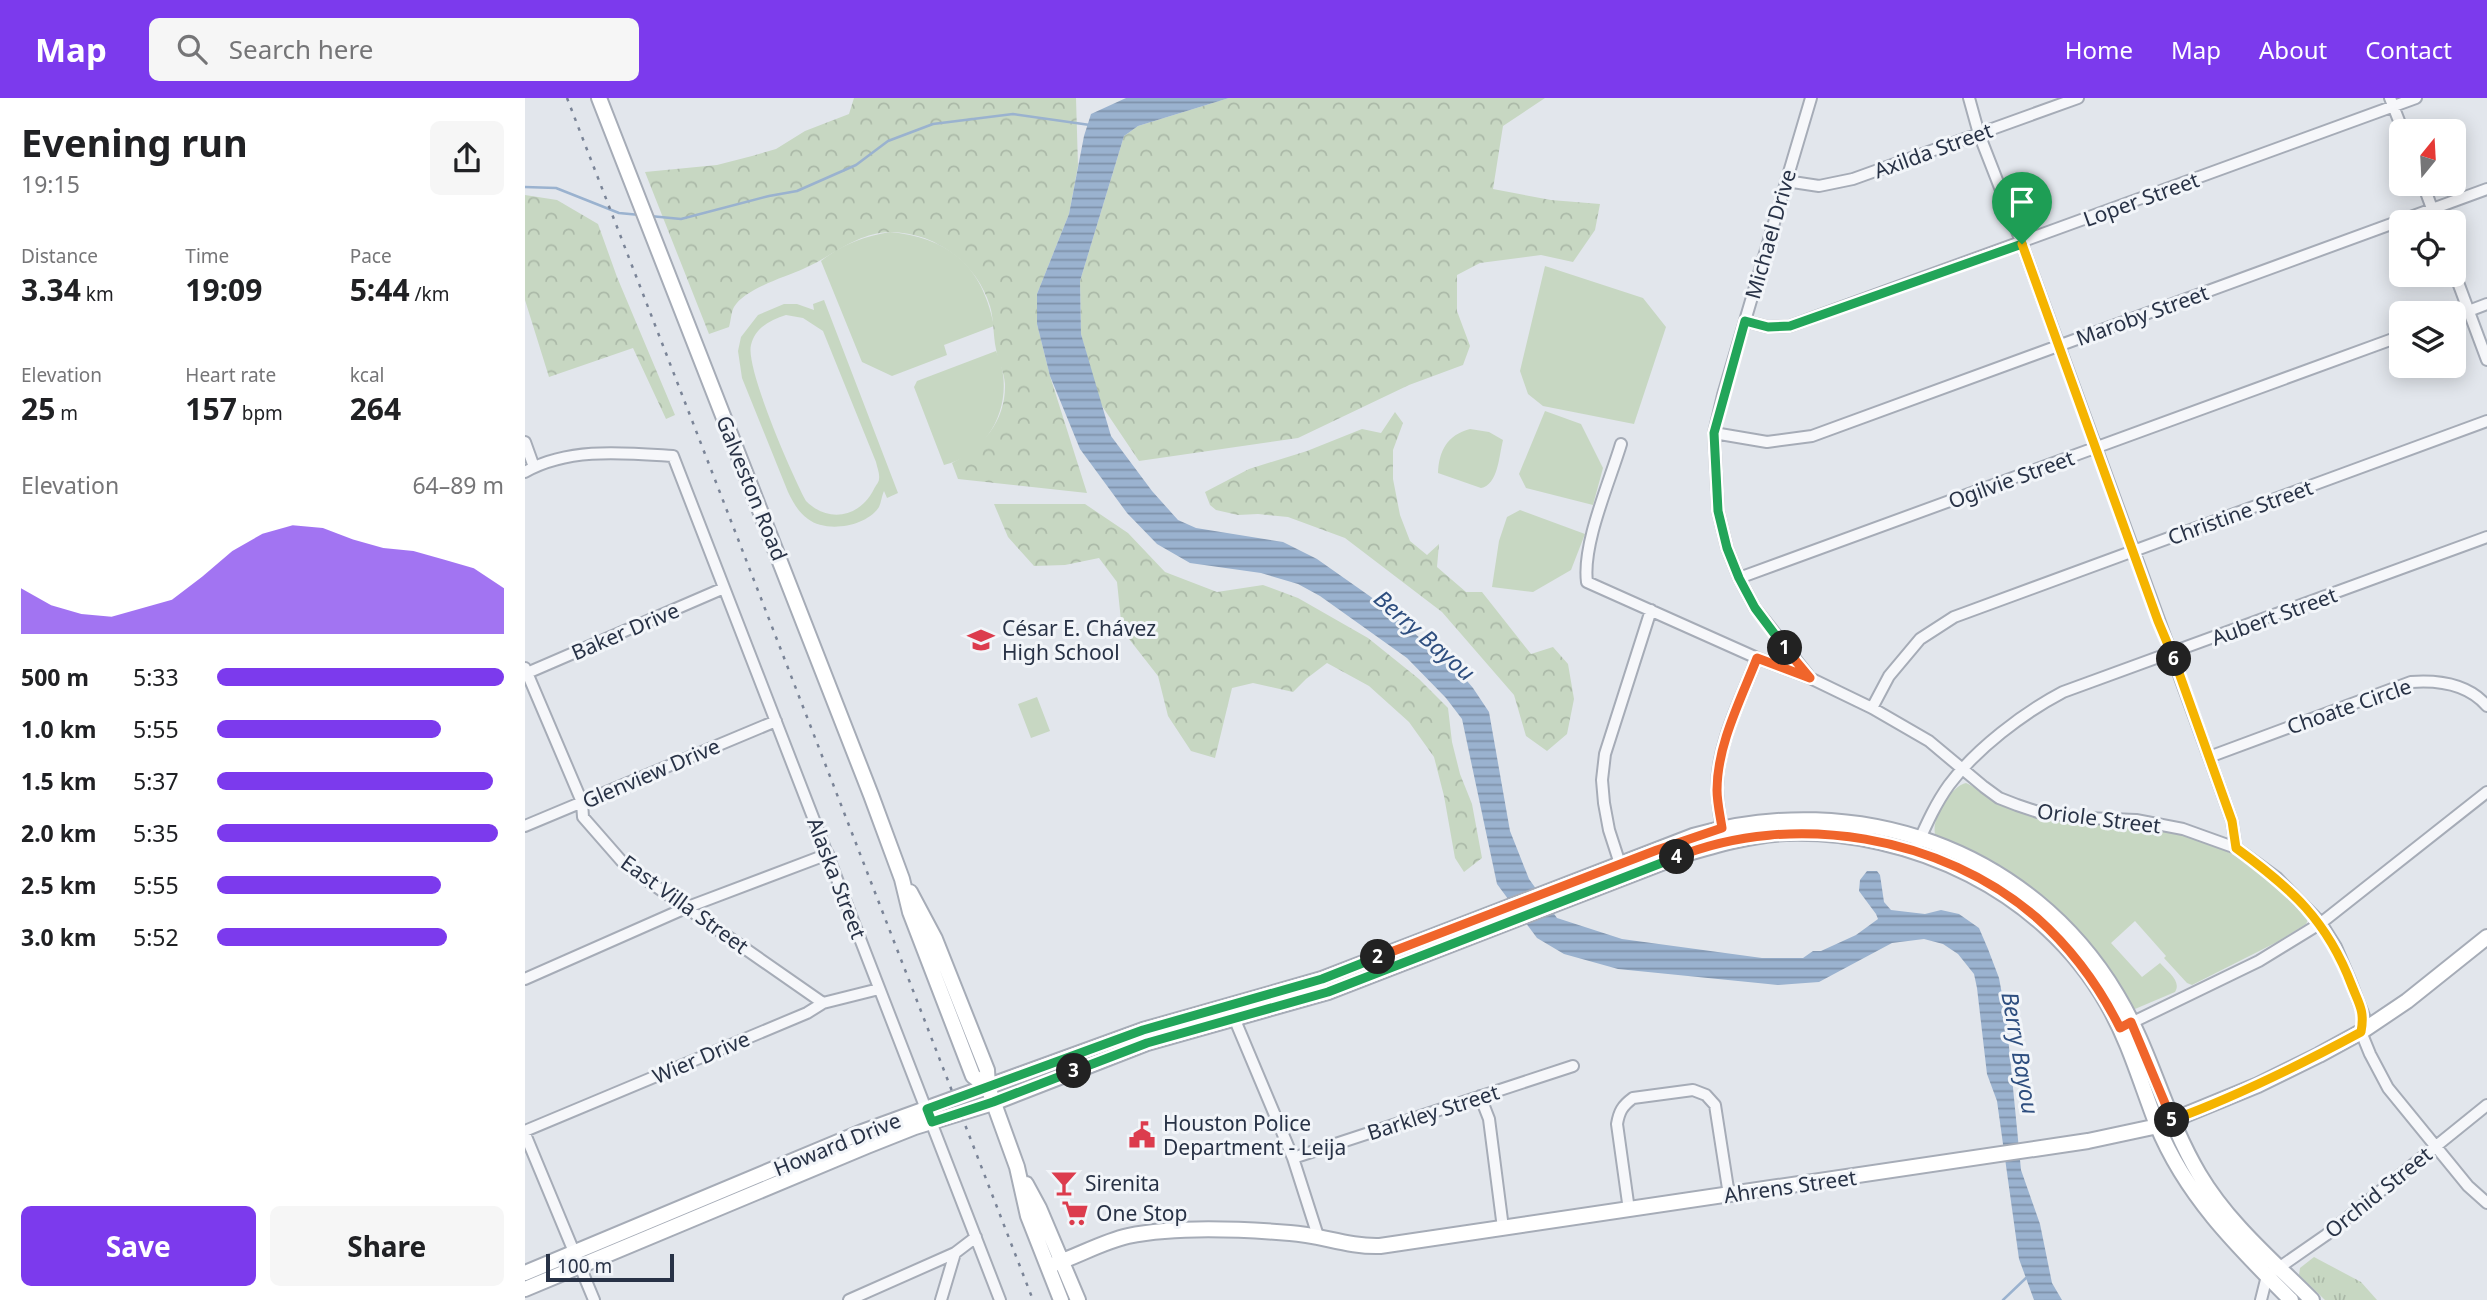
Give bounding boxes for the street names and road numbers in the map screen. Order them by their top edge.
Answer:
street label: Axilda Street [1870,115,1997,184]
street label: Loper Street [2079,165,2203,233]
street label: Michael Drive [1738,166,1802,302]
street label: Maroby Street [2072,278,2213,352]
street label: Galveston Road [710,411,794,565]
street label: Ogilvie Street [1944,443,2078,515]
street label: Christine Street [2164,473,2317,551]
street label: Aubert Street [2207,580,2341,652]
street label: Baker Drive [567,596,683,666]
street label: Choate Circle [2283,672,2415,740]
street label: Glenview Drive [578,731,724,815]
street label: Oriole Street [2035,797,2163,840]
street label: Alaska Street [801,813,873,943]
street label: East Villa Street [616,848,755,960]
street label: Wier Drive [648,1024,754,1090]
street label: Barkley Street [1364,1077,1503,1146]
street label: Howard Drive [769,1106,905,1182]
street label: Orchid Street [2319,1140,2438,1244]
street label: Ahrens Street [1722,1163,1859,1209]

